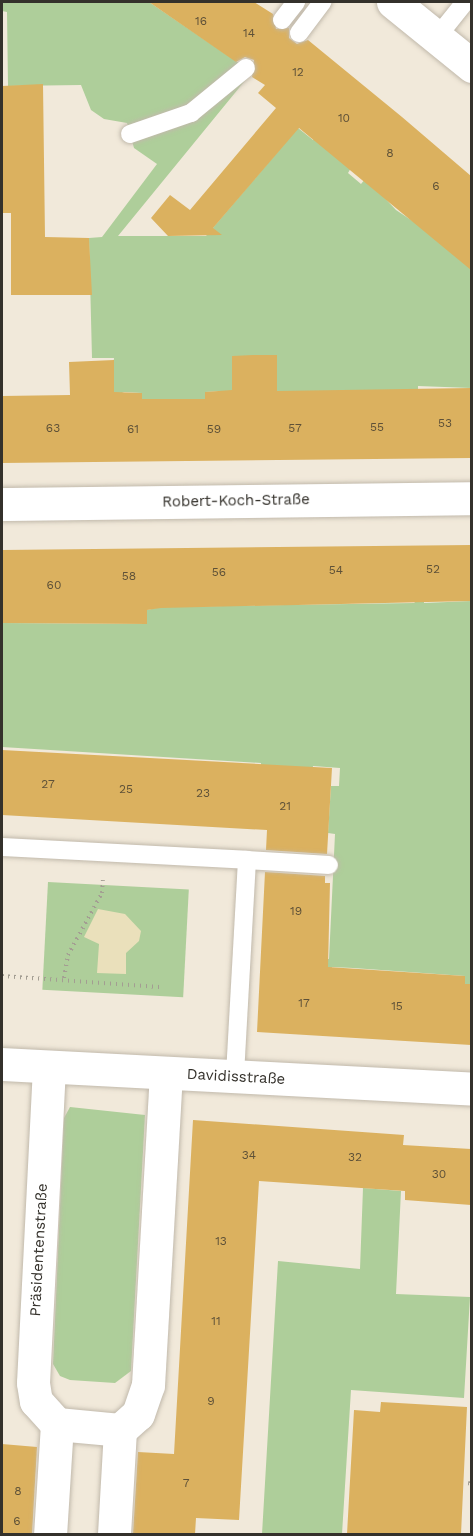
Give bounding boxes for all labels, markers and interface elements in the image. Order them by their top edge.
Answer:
house number: 16 [195,15,207,29]
house number: 14 [243,27,255,41]
house number: 12 [292,66,304,80]
house number: 10 [338,112,350,126]
house number: 8 [386,147,394,161]
house number: 6 [432,180,440,194]
house number: 53 [438,417,452,431]
house number: 55 [370,421,384,435]
house number: 63 [46,422,60,436]
house number: 57 [288,422,302,436]
house number: 61 [127,423,139,437]
house number: 59 [207,423,221,437]
street label: Robert-Koch-Straße [162,491,310,511]
house number: 52 [426,563,440,577]
house number: 54 [329,564,343,578]
house number: 56 [212,566,226,580]
house number: 58 [122,570,136,584]
house number: 60 [47,579,61,593]
house number: 27 [41,778,55,792]
house number: 25 [119,783,133,797]
house number: 23 [196,787,210,801]
house number: 21 [279,800,291,814]
house number: 19 [290,905,302,919]
house number: 17 [298,997,310,1011]
house number: 15 [391,1000,403,1014]
street label: Davidisstraße [186,1065,286,1089]
house number: 34 [242,1149,256,1163]
house number: 32 [348,1151,362,1165]
house number: 30 [432,1168,446,1182]
street label: Präsidentenstraße [27,1183,51,1317]
house number: 13 [215,1235,227,1249]
house number: 11 [211,1315,221,1329]
house number: 9 [207,1395,215,1409]
house number: 7 [183,1477,189,1491]
house number: 8 [14,1485,22,1499]
house number: 6 [13,1515,21,1529]

